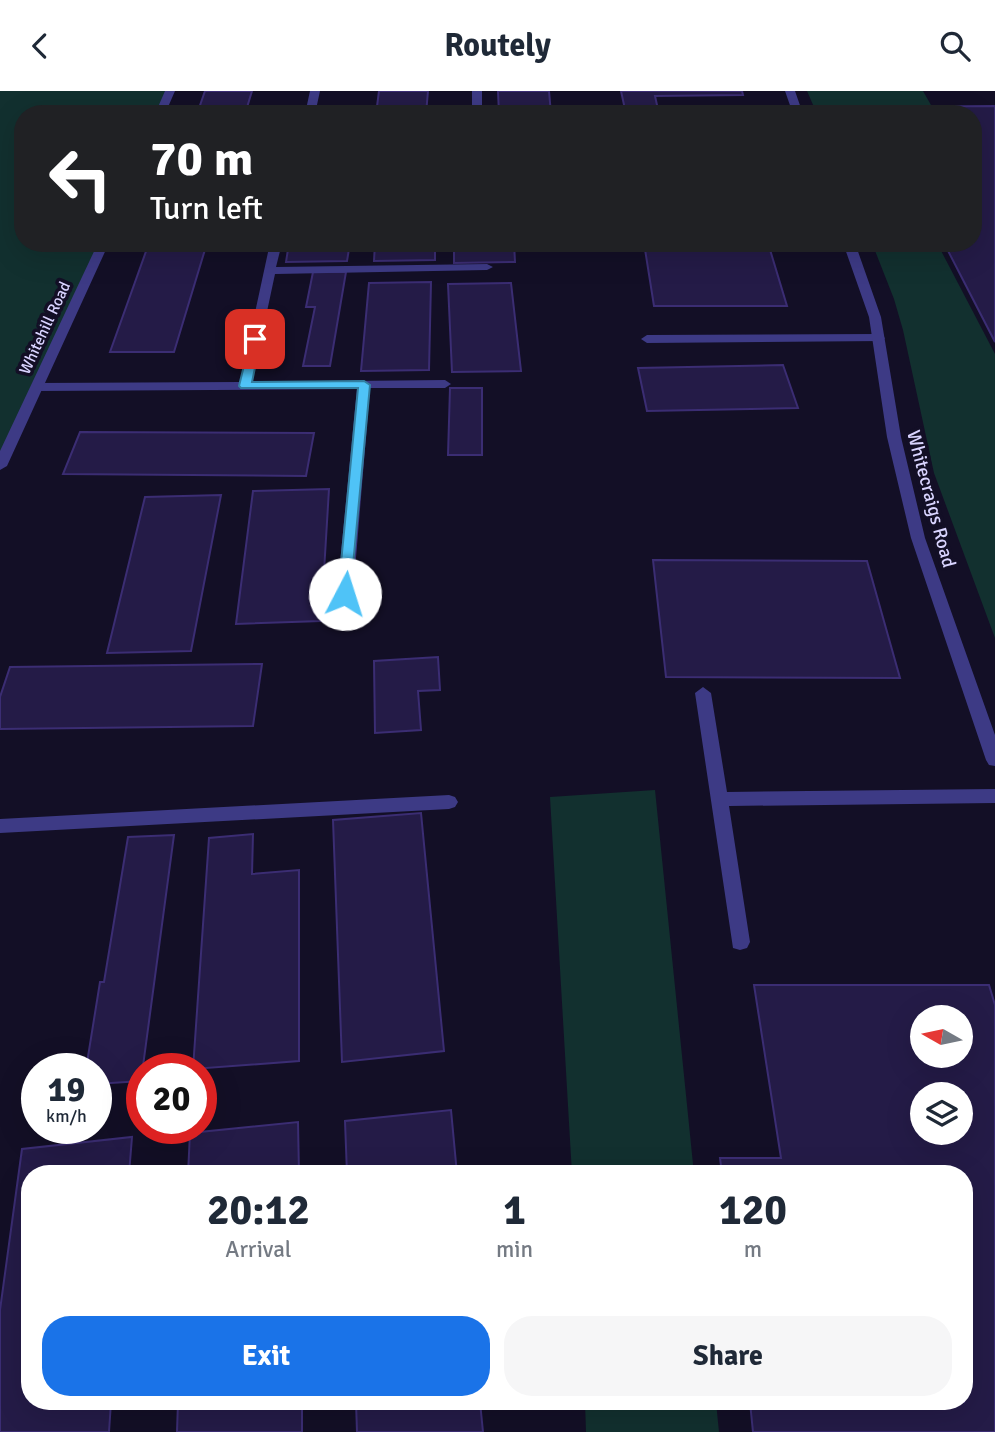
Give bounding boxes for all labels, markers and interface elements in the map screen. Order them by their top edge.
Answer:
text: Routely [444,26,551,65]
icon: back [21,27,59,65]
icon: search [936,27,974,65]
text: 70 m [150,129,253,189]
icon: left [35,133,126,224]
text: Turn left [150,189,263,228]
street label: Whitehill Road [15,278,75,378]
pin [225,309,285,369]
icon: arrive [236,320,274,358]
street label: Whitecraigs Road [901,428,961,570]
position arrow [308,557,382,631]
north arrow [910,1005,973,1067]
map controls [910,1005,973,1145]
speed limit sign: 20 [126,1053,217,1144]
text: 19 [48,1068,85,1111]
button: layers [910,1082,973,1145]
text: km/h [46,1105,87,1127]
text: 20:12 [207,1185,310,1236]
text: 1 [503,1185,526,1236]
text: 120 [719,1185,787,1236]
text: Arrival [225,1235,292,1264]
text: min [496,1235,533,1264]
text: m [744,1235,762,1264]
button: Exit [42,1316,490,1396]
button: Share [504,1316,952,1396]

